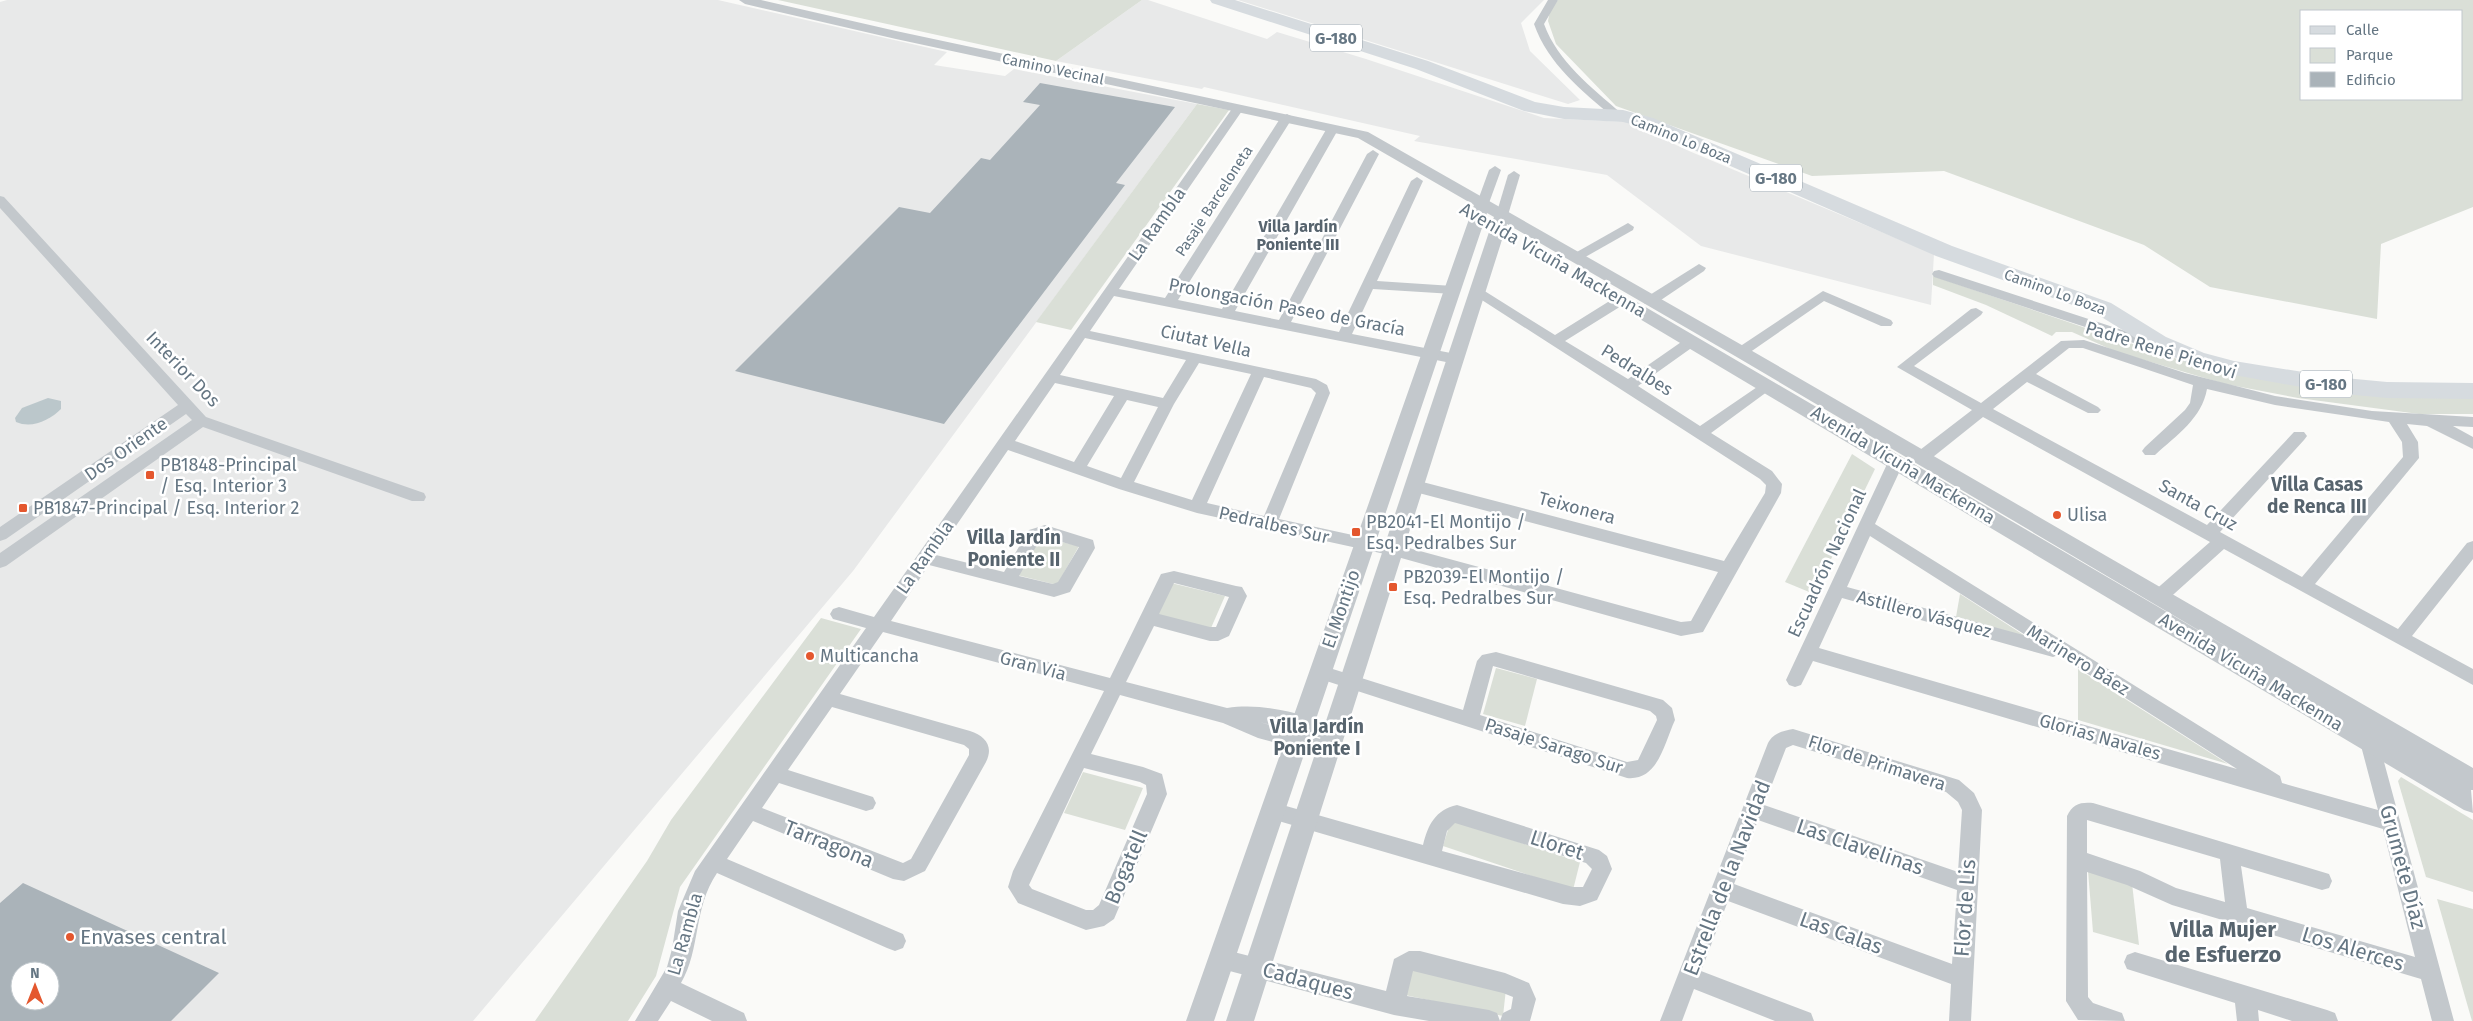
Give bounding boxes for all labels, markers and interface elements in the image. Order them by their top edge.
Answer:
legend [2300,10,2463,100]
text: Calle [2346,21,2379,39]
road number: G-180 [1310,24,1362,52]
text: Parque [2346,46,2393,64]
street label: Camino Vecinal [1000,49,1106,89]
text: Edificio [2346,71,2396,89]
street label: Camino Lo Boza [1628,111,1734,167]
street label: Pasaje Barceloneta [1172,142,1256,260]
road number: G-180 [1750,164,1802,192]
street label: La Rambla [1124,183,1190,265]
street label: Avenida Vicuña Mackenna [1456,198,1650,322]
district label: Villa Jardín Poniente III [1257,217,1339,254]
street label: Camino Lo Boza [2002,265,2108,319]
street label: Prolongación Paseo de Gracía [1167,273,1407,341]
street label: Padre René Pienovi [2083,317,2239,383]
street label: Ciutat Vella [1158,320,1254,362]
street label: Interior Dos [142,327,224,411]
street label: Pedralbes [1597,339,1677,401]
road number: G-180 [2300,370,2352,398]
street label: Avenida Vicuña Mackenna [1807,401,1999,529]
street label: Dos Oriente [80,412,172,486]
place label: PB1848-Principal / Esq. Interior 3 [160,454,297,497]
marker: PB1848-Principal / Esq. Interior 3 [144,469,156,481]
district label: Villa Casas de Renca III [2267,473,2367,518]
street label: Santa Cruz [2155,474,2241,536]
street label: Escuadrón Nacional [1783,485,1871,641]
street label: Teixonera [1536,487,1618,529]
place label: PB1847-Principal / Esq. Interior 2 [33,497,299,519]
marker: PB1847-Principal / Esq. Interior 2 [17,502,29,514]
street label: Pedralbes Sur [1217,502,1331,548]
place label: Ulisa [2067,504,2107,526]
marker: Ulisa [2051,509,2063,521]
place label: PB2041-El Montijo / Esq. Pedralbes Sur [1366,511,1526,554]
street label: La Rambla [892,516,958,598]
district label: Villa Jardín Poniente II [966,526,1061,571]
marker: PB2041-El Montijo / Esq. Pedralbes Sur [1350,526,1362,538]
place label: PB2039-El Montijo / Esq. Pedralbes Sur [1403,566,1564,609]
street label: El Montijo [1317,567,1365,651]
marker: PB2039-El Montijo / Esq. Pedralbes Sur [1387,581,1399,593]
street label: Astillero Vásquez [1854,585,1994,643]
street label: Avenida Vicuña Mackenna [2155,608,2347,736]
street label: Marinero Báez [2023,620,2133,700]
place label: Multicancha [820,645,919,667]
street label: Gran Via [997,647,1069,685]
marker: Multicancha [804,650,816,662]
street label: Glorias Navales [2037,709,2163,765]
street label: Pasaje Sarago Sur [1482,713,1626,779]
district label: Villa Jardín Poniente I [1269,715,1364,760]
street label: Flor de Primavera [1806,730,1948,796]
street label: Estrella de la Navidad [1678,776,1776,980]
street label: Grumete Díaz [2374,802,2432,932]
street label: Las Clavelinas [1793,813,1927,881]
street label: Tarragona [780,814,878,874]
street label: Lloret [1527,824,1588,866]
street label: Bogatell [1099,826,1153,908]
street label: Flor de Lis [1949,858,1981,958]
street label: La Rambla [663,890,707,978]
street label: Las Calas [1796,906,1886,960]
district label: Villa Mujer de Esfuerzo [2165,916,2281,968]
street label: Los Alerces [2299,921,2407,977]
place label: Envases central [80,924,227,950]
marker: Envases central [64,931,76,943]
street label: Cadaques [1260,956,1356,1006]
north arrow [10,961,60,1011]
text: N [30,965,40,982]

